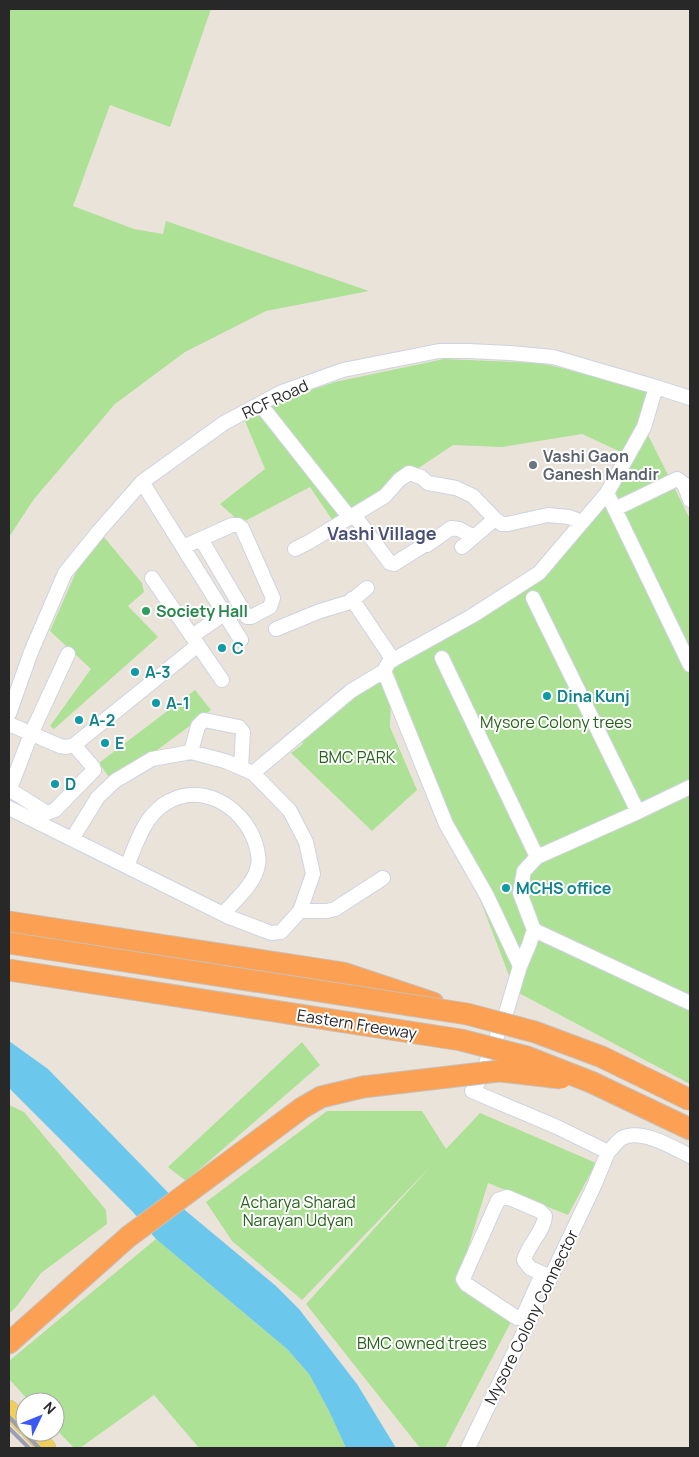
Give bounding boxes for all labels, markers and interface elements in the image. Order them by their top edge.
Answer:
street label: RCF Road [238,374,312,424]
place label: Vashi Gaon Ganesh Mandir [543,445,659,485]
marker: Vashi Gaon Ganesh Mandir [527,459,539,471]
district label: Vashi Village [327,521,437,545]
place label: Society Hall [156,600,248,622]
marker: Society Hall [140,605,152,617]
place label: C [232,637,244,659]
marker: C [216,642,228,654]
place label: A-3 [145,661,170,683]
marker: A-3 [129,666,141,678]
place label: Dina Kunj [557,685,630,707]
marker: Dina Kunj [541,690,553,702]
place label: A-1 [166,692,190,714]
marker: A-1 [150,697,162,709]
place label: A-2 [89,709,115,731]
park label: Mysore Colony trees [480,711,632,733]
marker: A-2 [73,714,85,726]
place label: E [115,732,124,754]
marker: E [99,737,111,749]
park label: BMC PARK [319,746,396,768]
place label: D [65,773,76,795]
marker: D [49,778,61,790]
place label: MCHS office [516,877,612,899]
marker: MCHS office [500,882,512,894]
street label: Eastern Freeway [296,1004,419,1044]
park label: Acharya Sharad Narayan Udyan [240,1191,356,1231]
street label: Mysore Colony Connector [479,1226,583,1408]
park label: BMC owned trees [357,1332,487,1354]
north arrow [15,1392,65,1442]
text: N [39,1398,60,1418]

